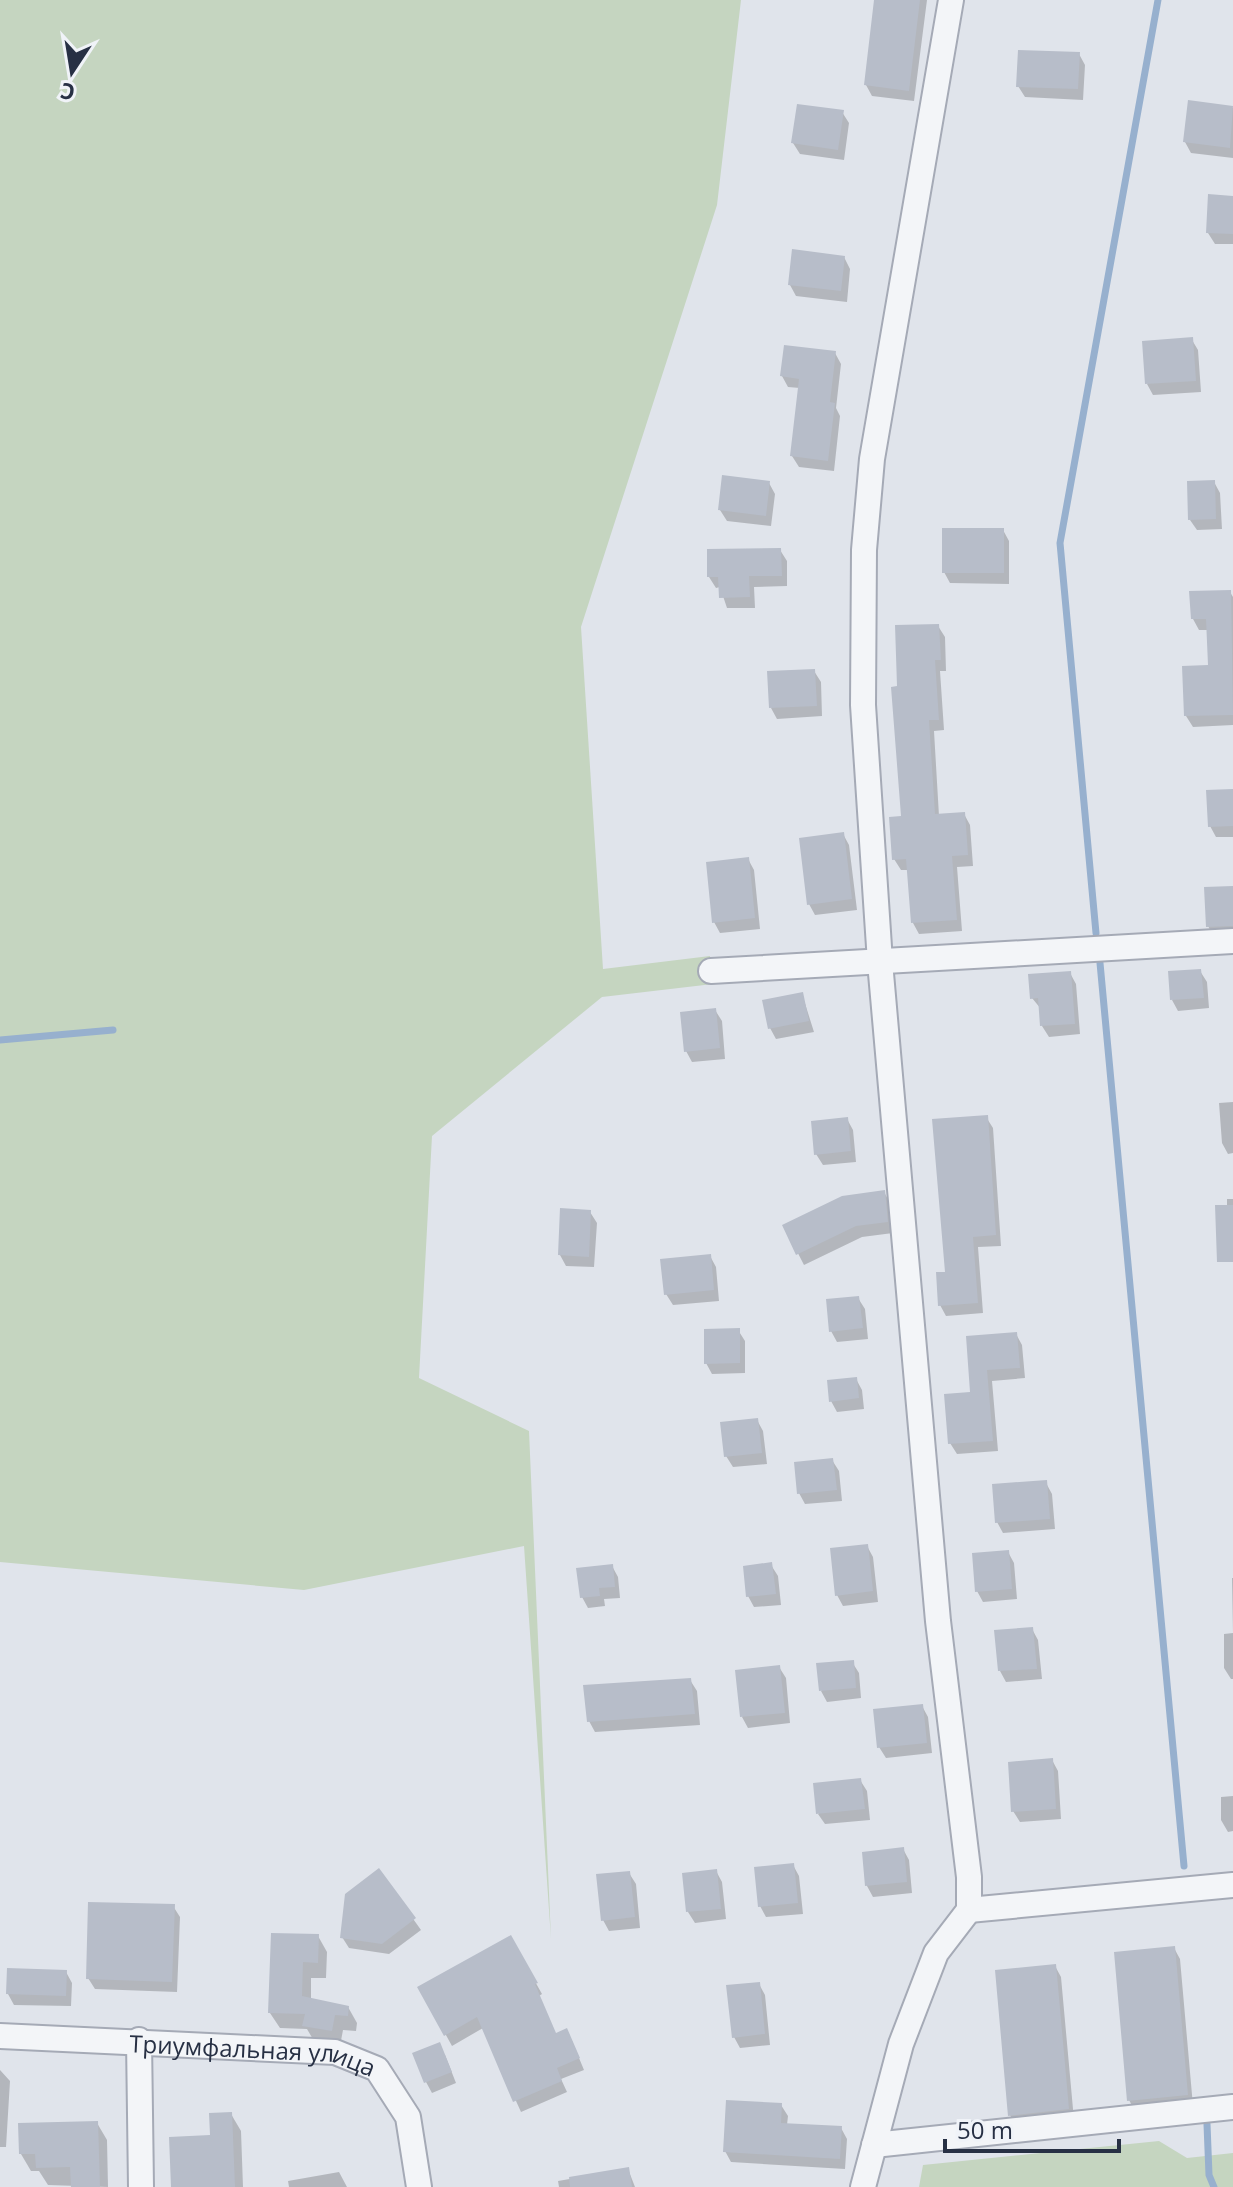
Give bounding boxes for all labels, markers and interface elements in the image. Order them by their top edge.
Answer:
north arrow [32,32,112,112]
text: С [58,76,78,109]
street label: Триумфальная улица [129,2026,381,2083]
scale bar [945,2103,1119,2153]
text: 50 m [957,2113,1013,2146]

